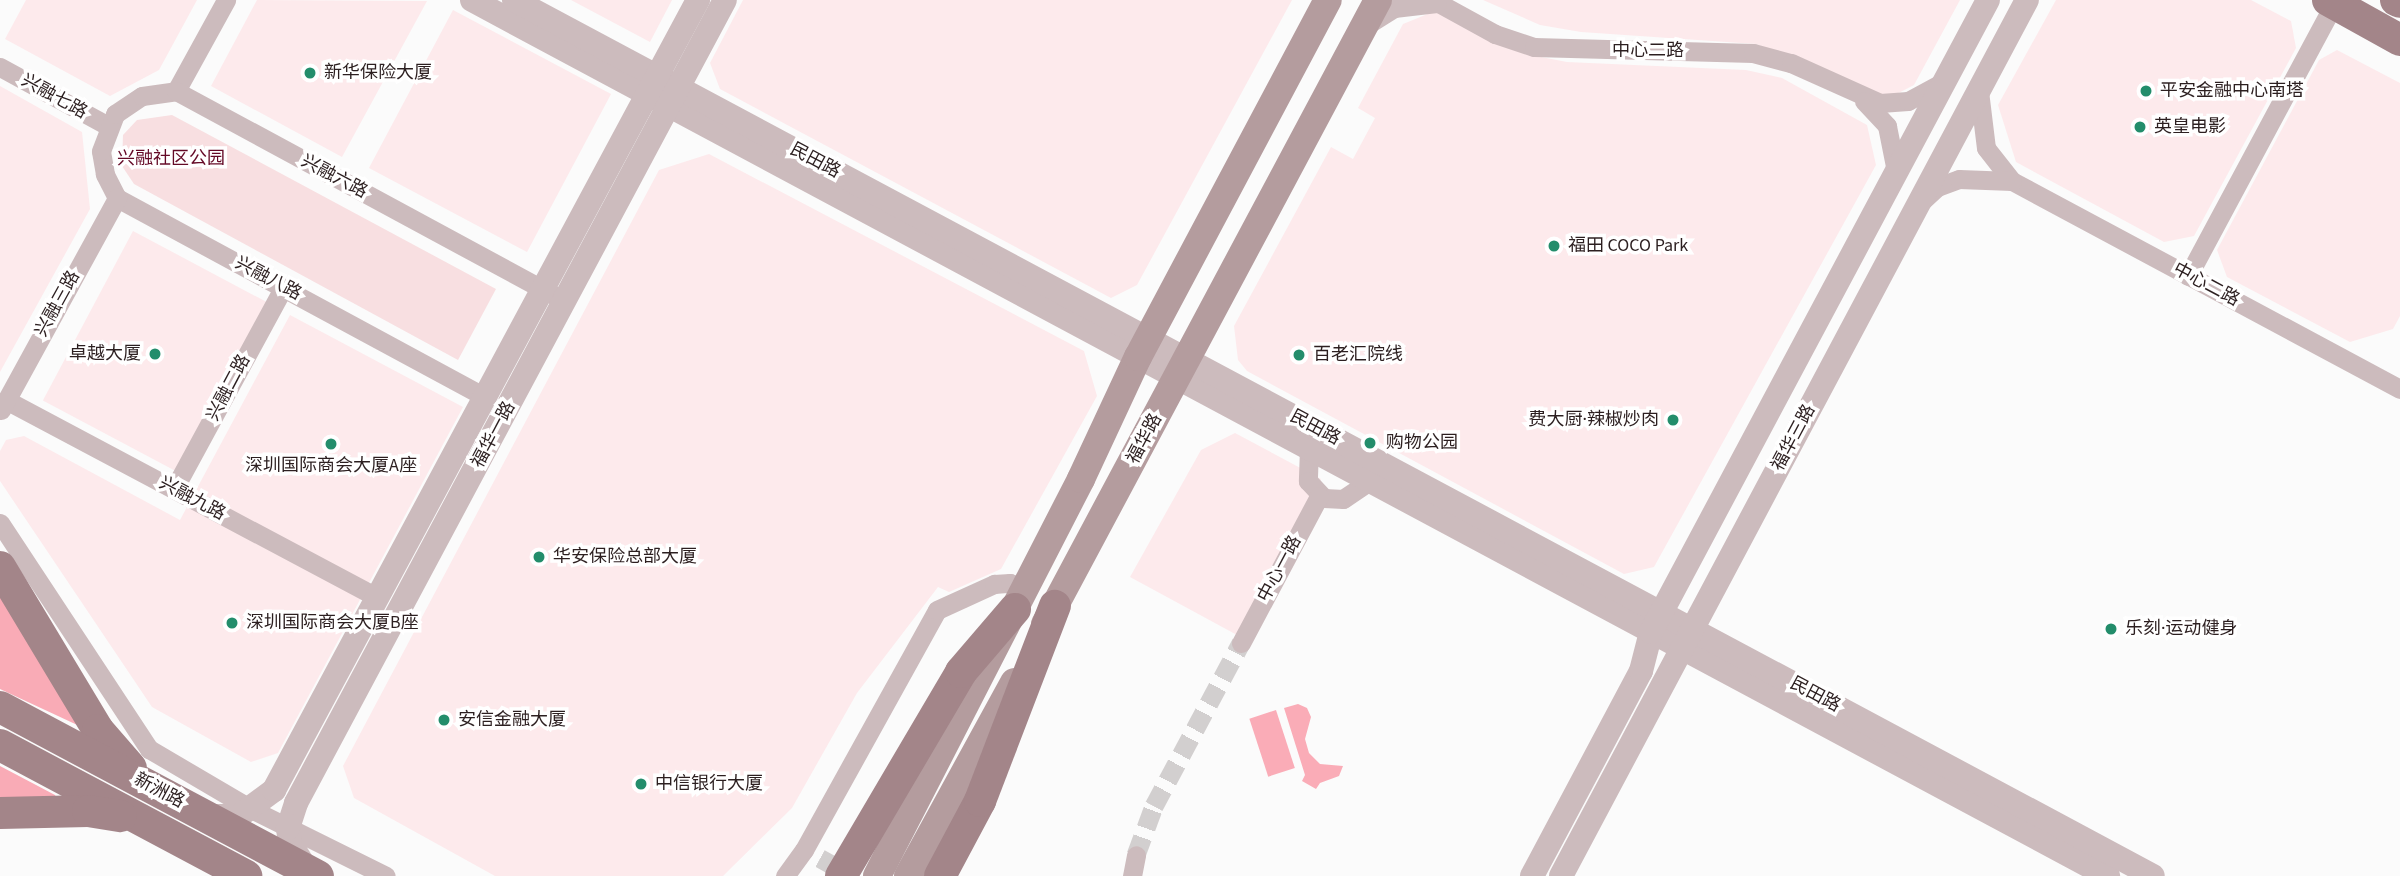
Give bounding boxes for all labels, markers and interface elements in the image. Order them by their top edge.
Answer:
street label: 中心二路 [1612,40,1684,62]
place label: 新华保险大厦 [324,62,432,84]
marker: 新华保险大厦 [302,65,318,81]
street label: 兴融七路 [17,70,91,124]
place label: 平安金融中心南塔 [2160,80,2304,102]
marker: 平安金融中心南塔 [2138,83,2154,99]
place label: 英皇电影 [2154,116,2226,138]
marker: 英皇电影 [2132,119,2148,135]
street label: 民田路 [786,139,844,183]
park label: 兴融社区公园 [117,148,225,170]
street label: 兴融六路 [297,151,371,203]
place label: 福田 COCO Park [1568,235,1688,257]
marker: 福田 COCO Park [1546,238,1562,254]
street label: 兴融八路 [231,253,305,305]
street label: 中心二路 [2169,259,2243,311]
street label: 兴融三路 [31,267,85,341]
place label: 卓越大厦 [69,343,141,365]
place label: 百老汇院线 [1313,344,1403,366]
marker: 卓越大厦 [147,346,163,362]
marker: 百老汇院线 [1291,347,1307,363]
street label: 兴融二路 [203,351,255,425]
street label: 福华一路 [468,398,520,472]
street label: 福华三路 [1768,401,1820,475]
street label: 民田路 [1286,406,1344,450]
place label: 费大厨·辣椒炒肉 [1529,409,1659,431]
street label: 福华路 [1123,410,1167,468]
marker: 费大厨·辣椒炒肉 [1665,412,1681,428]
place label: 购物公园 [1386,432,1458,454]
marker: 购物公园 [1360,433,1380,453]
marker: 深圳国际商会大厦A座 [323,436,339,452]
place label: 深圳国际商会大厦A座 [245,455,417,477]
street label: 兴融九路 [155,473,229,525]
street label: 中心一路 [1254,532,1306,606]
place label: 华安保险总部大厦 [553,546,697,568]
marker: 华安保险总部大厦 [531,549,547,565]
place label: 深圳国际商会大厦B座 [246,612,419,634]
marker: 深圳国际商会大厦B座 [224,615,240,631]
place label: 乐刻·运动健身 [2125,618,2237,640]
marker: 乐刻·运动健身 [2103,621,2119,637]
street label: 民田路 [1786,673,1844,717]
place label: 安信金融大厦 [458,709,566,731]
marker: 安信金融大厦 [436,712,452,728]
street label: 新洲路 [130,769,188,813]
place label: 中信银行大厦 [655,773,763,795]
marker: 中信银行大厦 [633,776,649,792]

